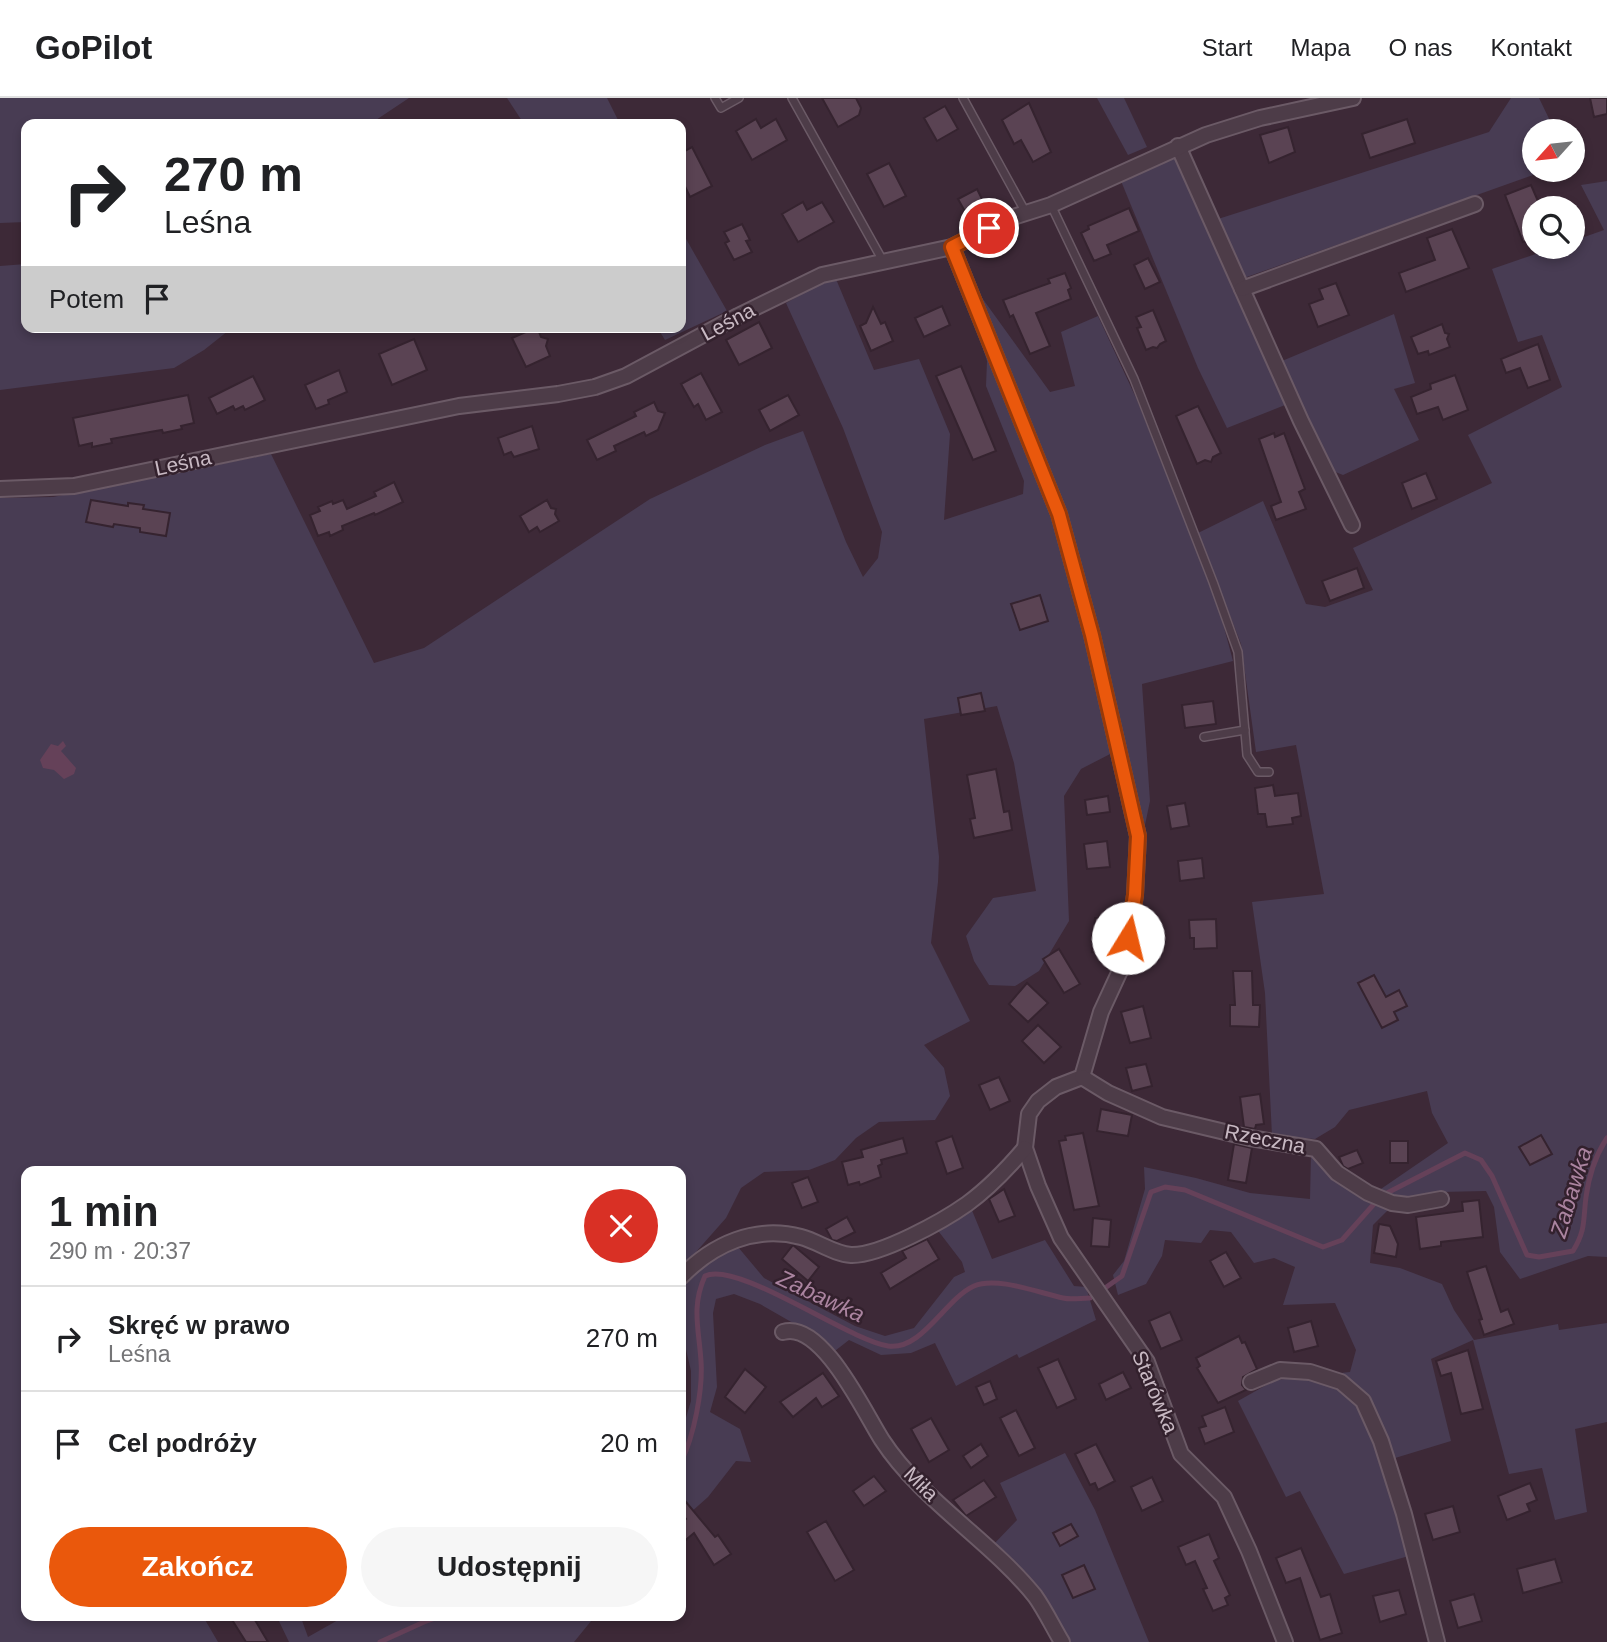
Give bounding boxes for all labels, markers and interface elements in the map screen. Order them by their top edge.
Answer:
text: GoPilot [35,29,152,66]
text: Start [1202,34,1253,61]
text: Mapa [1291,34,1351,61]
text: O nas [1389,34,1453,61]
text: Kontakt [1491,34,1572,61]
north arrow [1522,119,1586,182]
map controls [1522,119,1585,259]
icon: right [49,147,140,238]
text: 270 m [164,147,303,201]
button: search [1522,196,1585,259]
pin [959,198,1019,258]
text: Leśna [164,204,251,240]
icon: arrive [970,209,1008,247]
icon: arrive [138,280,176,318]
text: Potem [49,284,124,314]
street label: Leśna [697,298,759,345]
street label: Leśna [153,445,214,480]
position arrow [1091,901,1165,975]
street label: Rzeczna [1223,1119,1308,1158]
water label: Zabawka [1545,1144,1597,1241]
text: 1 min [49,1188,159,1235]
button: close [584,1189,658,1263]
text: 290 m · 20:37 [49,1238,191,1264]
water label: Zabawka [772,1264,869,1328]
text: Skręć w prawo [108,1310,290,1340]
icon: right [49,1320,87,1358]
text: 270 m [586,1323,658,1353]
text: Leśna [108,1341,171,1367]
street label: Starówka [1128,1347,1183,1437]
icon: arrive [49,1425,87,1463]
text: Cel podróży [108,1428,257,1458]
text: 20 m [600,1428,658,1458]
street label: Miła [900,1462,943,1506]
button: Zakończ [49,1527,347,1607]
button: Udostępnij [361,1527,658,1607]

